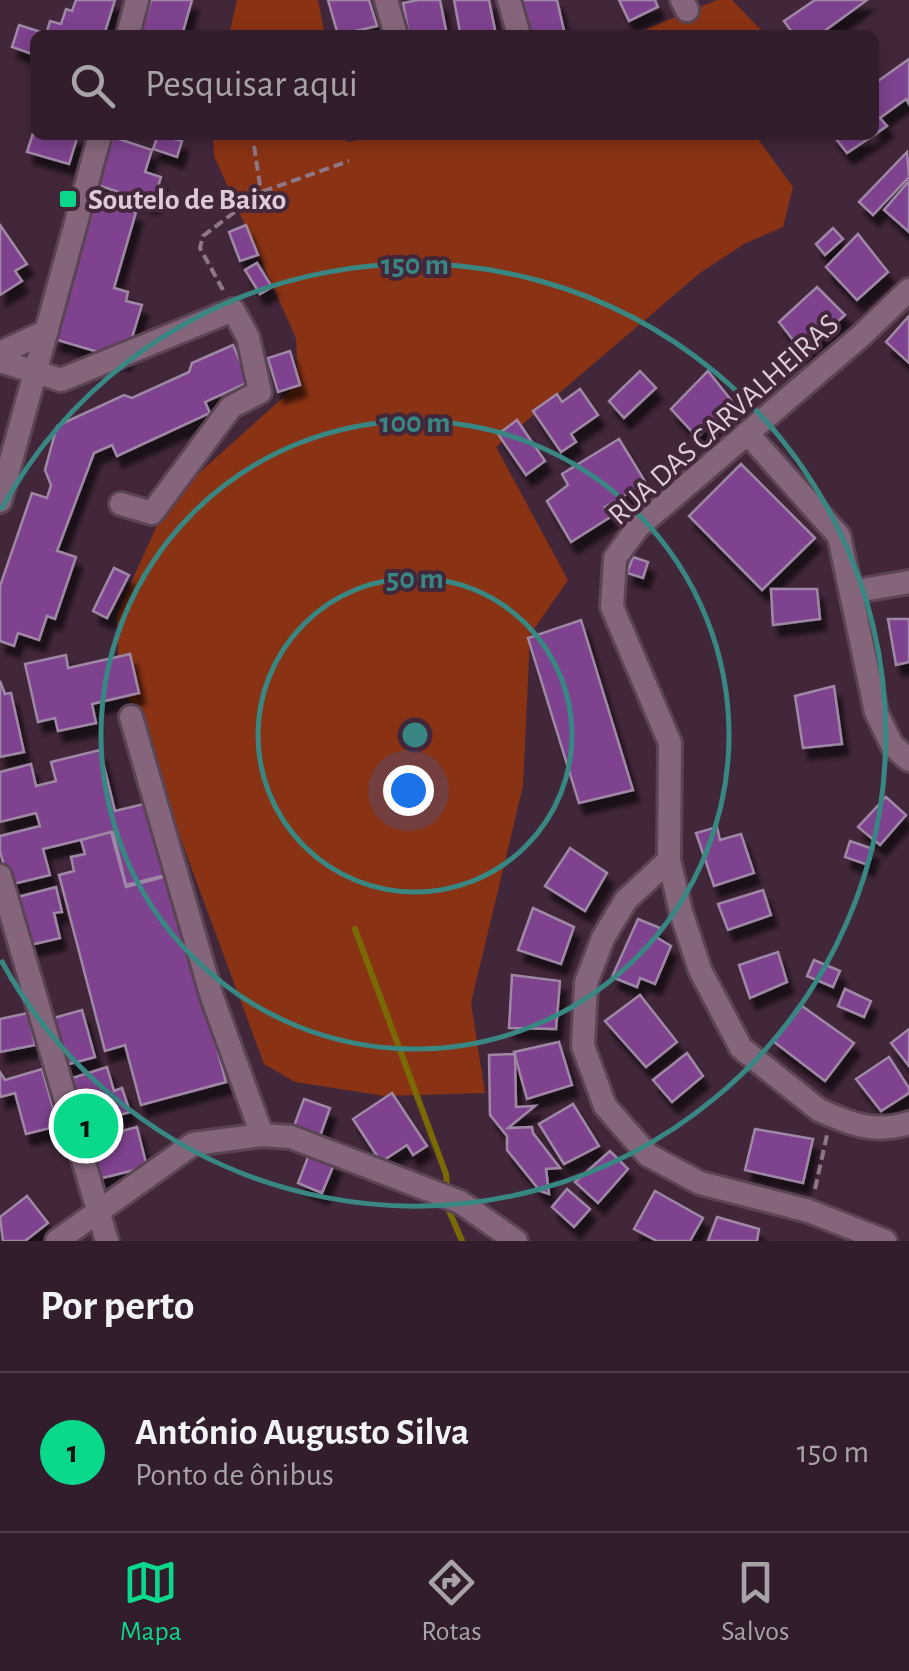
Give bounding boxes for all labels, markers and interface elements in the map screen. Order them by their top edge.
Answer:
search box [30,30,879,140]
icon: search [65,58,120,113]
text: Pesquisar aqui [145,66,358,104]
place label: Soutelo de Baixo [88,185,286,215]
marker: Soutelo de Baixo [57,188,79,210]
text: 150 m [381,250,449,280]
street label: RUA DAS CARVALHEIRAS [603,309,844,531]
text: 100 m [380,408,450,438]
text: 50 m [386,564,444,594]
centre of rings [397,717,433,753]
your location [383,765,434,816]
pin: 1 [54,1088,118,1164]
text: Por perto [40,1285,194,1327]
text: António Augusto Silva [135,1414,469,1452]
text: 1 [67,1436,78,1468]
text: 150 m [797,1436,869,1468]
text: Ponto de ônibus [135,1459,334,1491]
tab: Mapa [120,1555,182,1649]
tab: Rotas [421,1555,482,1649]
tab: Salvos [721,1555,789,1649]

